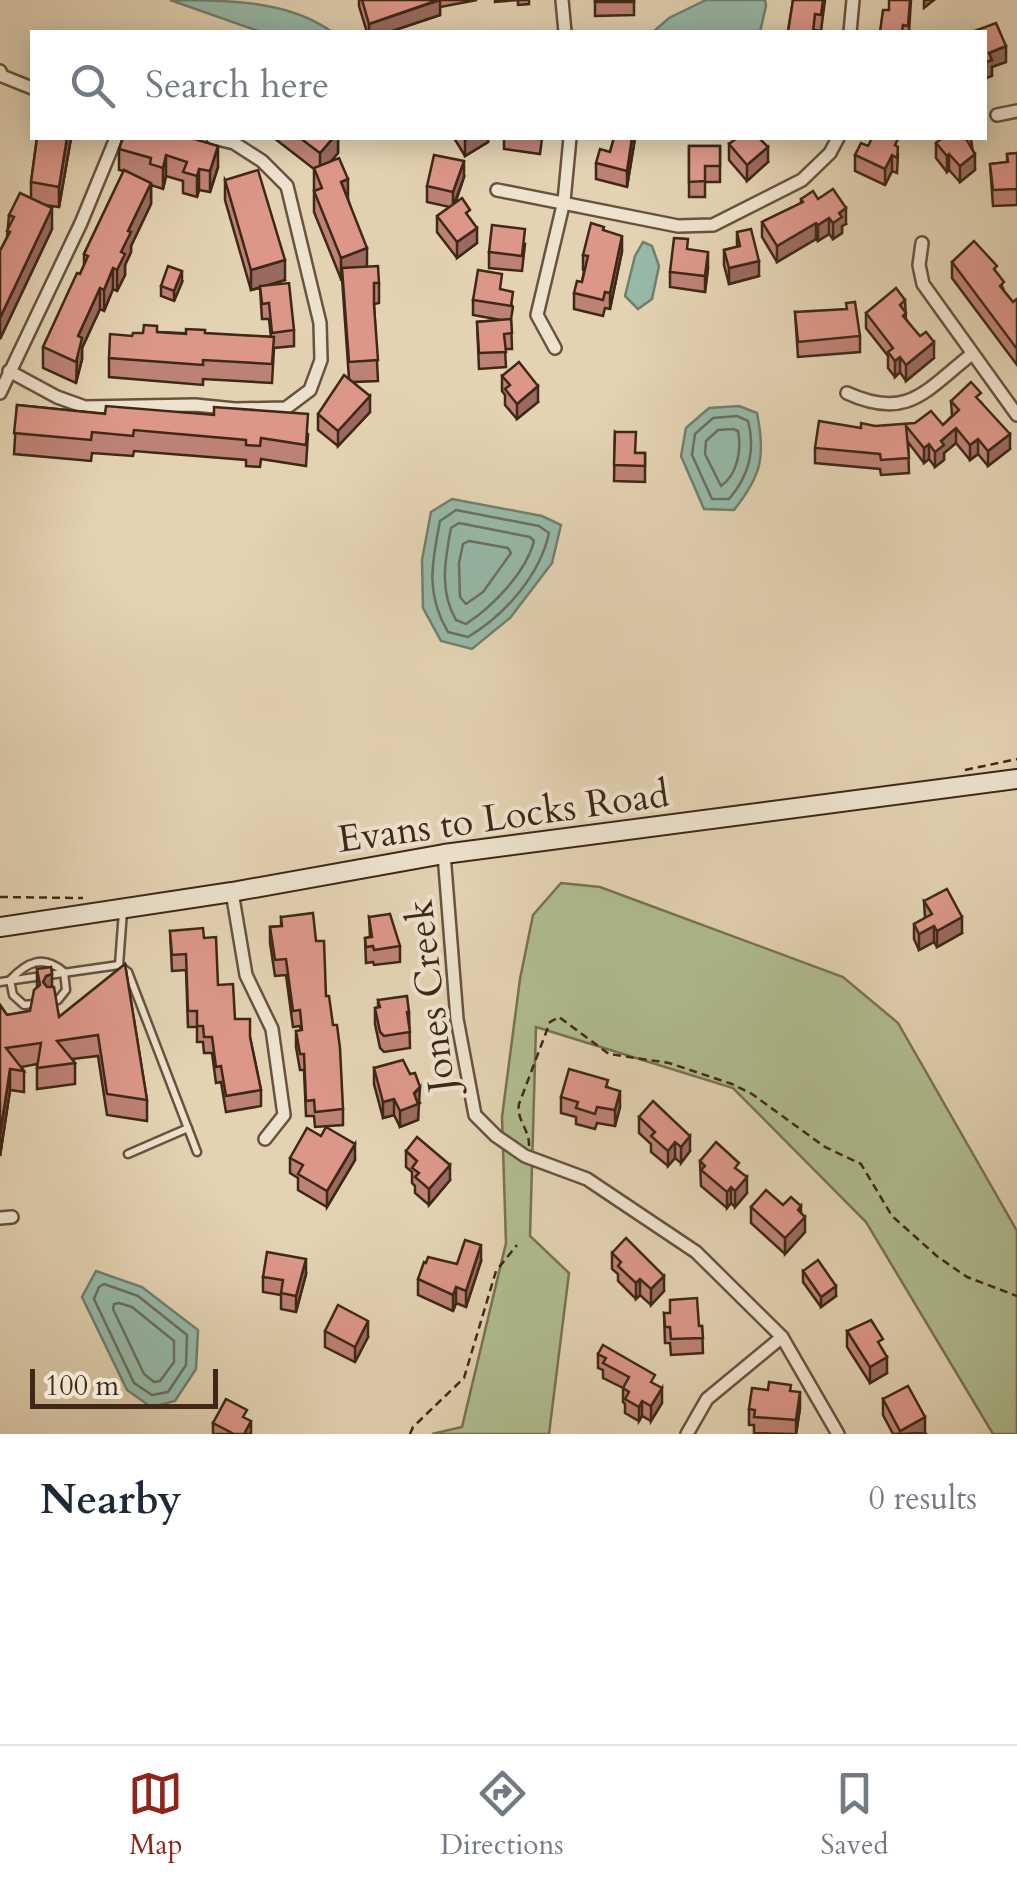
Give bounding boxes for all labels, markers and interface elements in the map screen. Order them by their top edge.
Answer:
search box [30,30,987,140]
icon: search [65,58,120,113]
text: Search here [145,59,329,111]
street label: Evans to Locks Road [334,768,672,866]
street label: Jones Creek [393,896,469,1100]
scale bar [30,1364,218,1408]
text: 100 m [45,1367,119,1405]
text: Nearby [40,1471,182,1528]
text: 0 results [869,1477,977,1521]
tab: Map [128,1766,183,1864]
tab: Directions [440,1766,564,1864]
tab: Saved [821,1766,889,1864]

